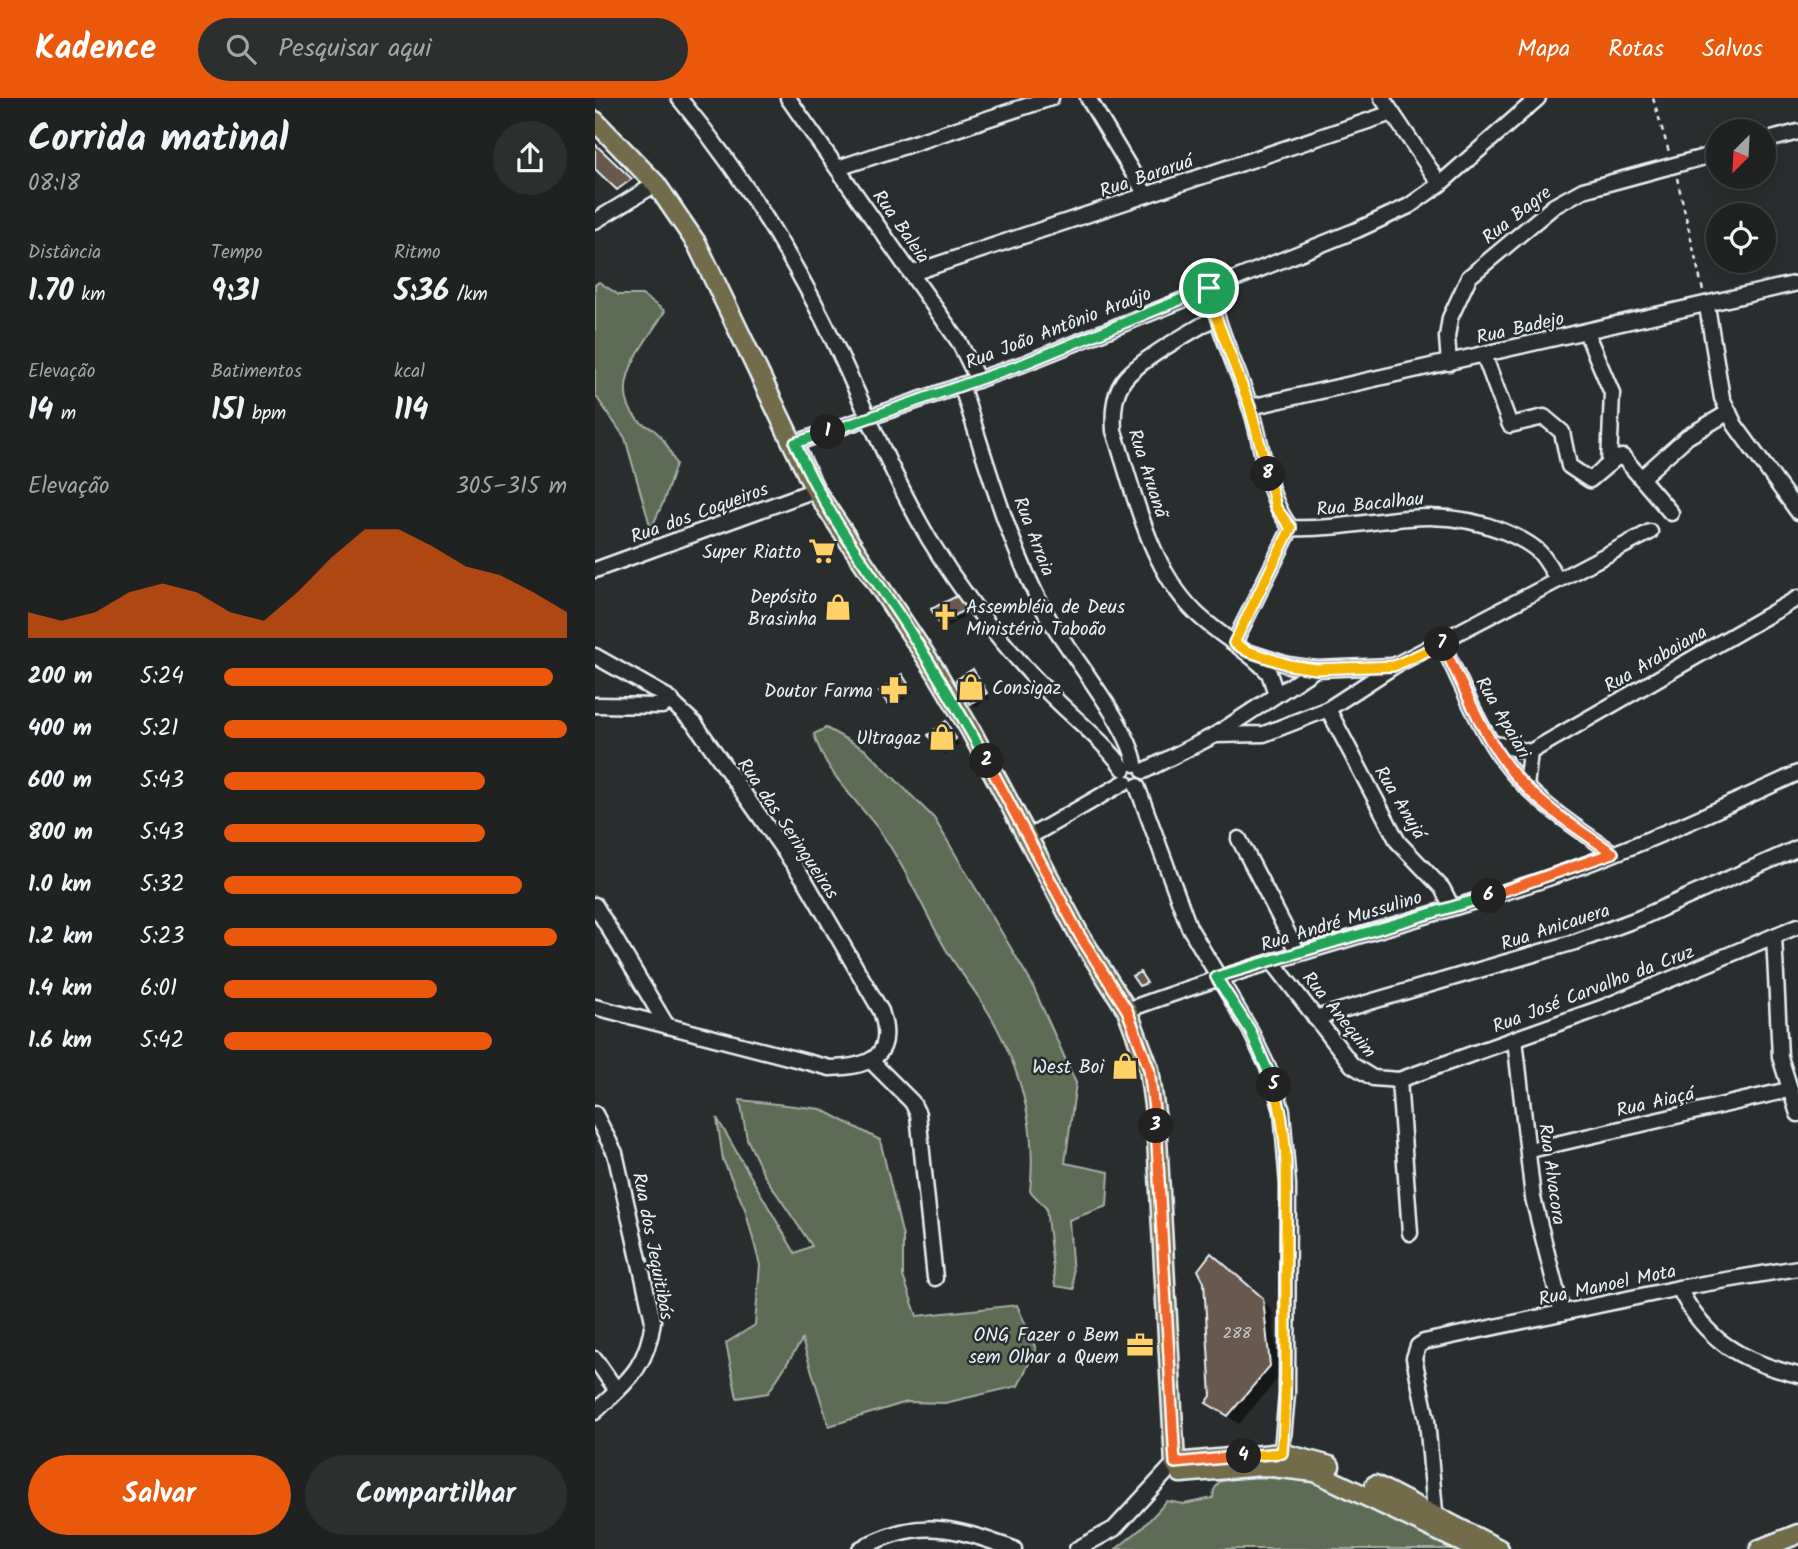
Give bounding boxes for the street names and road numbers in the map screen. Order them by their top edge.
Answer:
street label: Rua Bararuá [1096,146,1199,207]
street label: Rua Bagre [1476,178,1559,253]
street label: Rua Baleia [864,184,937,270]
street label: Rua João Antônio Araújo [961,280,1156,378]
street label: Rua Badejo [1474,304,1567,354]
street label: Rua Aruanã [1119,425,1176,524]
street label: Rua dos Coqueiros [627,475,773,553]
street label: Rua Bacalhau [1315,484,1426,526]
street label: Rua Arraia [1004,492,1062,581]
street label: Rua Arabaiana [1599,618,1713,701]
street label: Rua Apaiari [1467,671,1539,766]
street label: Rua das Seringueiras [729,752,846,906]
street label: Rua Anujá [1365,760,1434,847]
street label: Rua André Mussulino [1257,883,1426,961]
street label: Rua Anicauera [1497,896,1614,960]
street label: Rua José Carvalho da Cruz [1488,938,1699,1042]
street label: Rua Anequim [1294,965,1383,1065]
street label: Rua Aiaçá [1613,1079,1699,1126]
street label: Rua Alvacora [1529,1122,1573,1227]
street label: Rua dos Jequitibás [623,1170,681,1323]
street label: Rua Manoel Mota [1536,1257,1679,1315]

